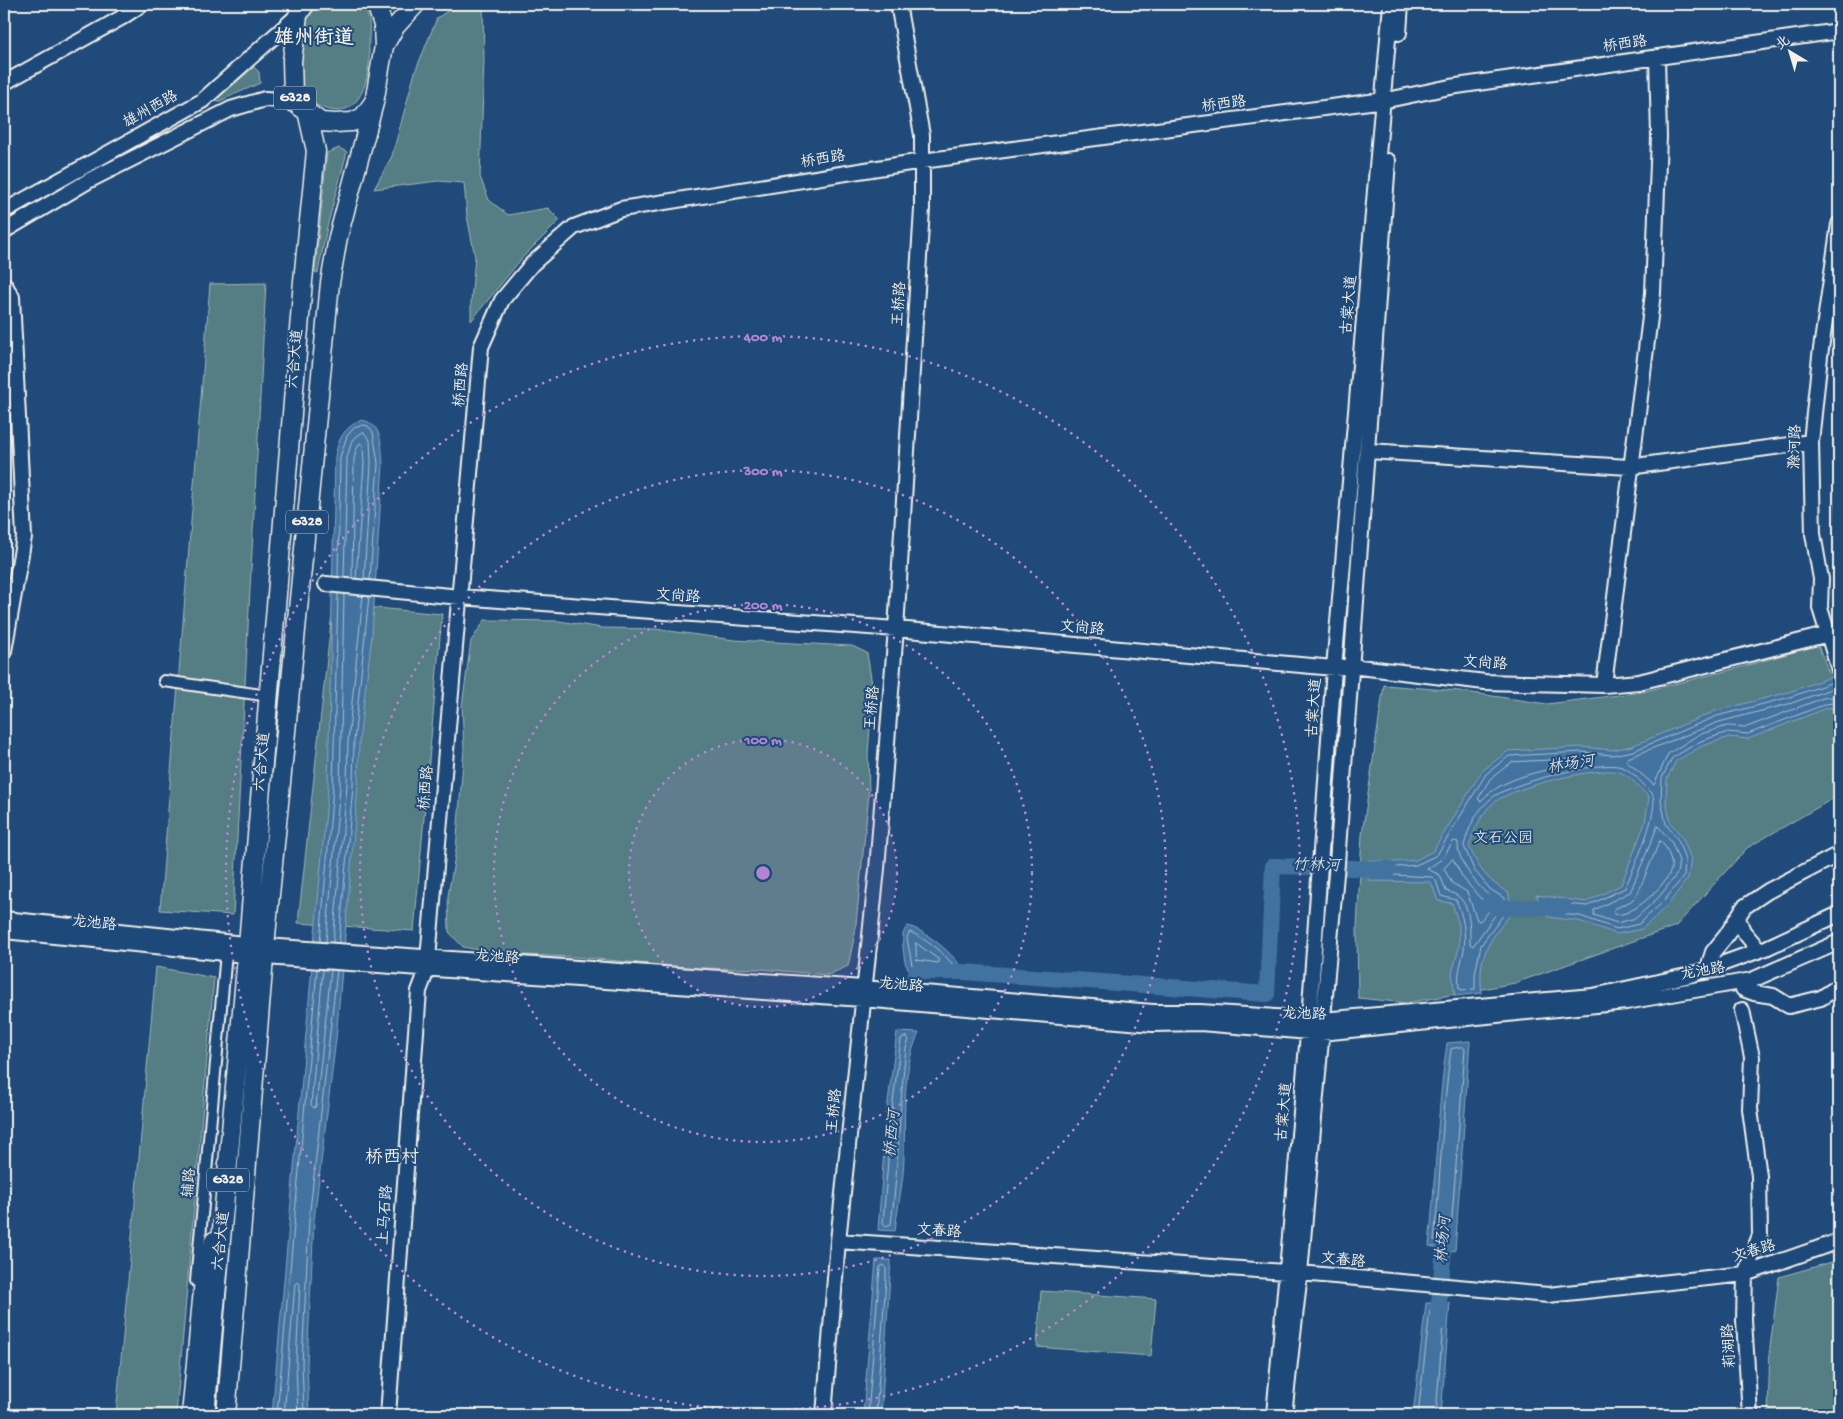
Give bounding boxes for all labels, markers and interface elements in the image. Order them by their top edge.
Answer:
district label: 雄州街道 [274,26,354,51]
north arrow [1766,28,1816,78]
street label: 桥西路 [1601,33,1649,57]
text: 北 [1773,33,1794,55]
road number: G328 [274,86,316,110]
street label: 雄州西路 [120,88,182,132]
street label: 桥西路 [1201,93,1247,117]
street label: 桥西路 [799,148,847,172]
street label: 古棠大道 [1338,274,1362,336]
street label: 王桥路 [889,281,911,327]
street label: 六合大道 [284,328,308,390]
text: 400 m [743,329,783,347]
street label: 桥西路 [451,362,473,408]
street label: 滁河路 [1786,424,1806,470]
text: 300 m [742,463,783,481]
road number: G328 [286,511,328,534]
street label: 文尚路 [655,586,701,608]
text: 200 m [744,597,783,615]
street label: 文尚路 [1059,618,1105,640]
street label: 文尚路 [1462,653,1508,675]
street label: 古棠大道 [1304,677,1326,739]
street label: 王桥路 [862,685,884,731]
street label: 六合大道 [251,731,275,793]
text: 100 m [743,732,782,750]
water label: 林场河 [1545,750,1599,779]
street label: 桥西路 [416,765,438,811]
park label: 文石公园 [1473,830,1533,848]
water label: 竹林河 [1292,855,1343,877]
centre of rings [754,864,772,882]
street label: 龙池路 [71,913,117,935]
street label: 龙池路 [474,947,520,969]
street label: 龙池路 [1679,959,1727,985]
street label: 龙池路 [878,975,924,997]
street label: 龙池路 [1281,1005,1327,1025]
street label: 古棠大道 [1273,1081,1297,1143]
street label: 王桥路 [824,1088,846,1134]
water label: 桥西河 [881,1106,906,1159]
district label: 桥西村 [365,1147,419,1169]
street label: 辅路 [180,1167,200,1199]
road number: G328 [207,1168,249,1192]
street label: 上马石路 [375,1184,397,1246]
street label: 六合大道 [210,1210,234,1272]
water label: 林场河 [1431,1212,1457,1265]
street label: 文春路 [916,1221,962,1243]
street label: 文春路 [1730,1237,1778,1267]
street label: 文春路 [1320,1250,1366,1272]
street label: 莉湖路 [1720,1323,1740,1369]

